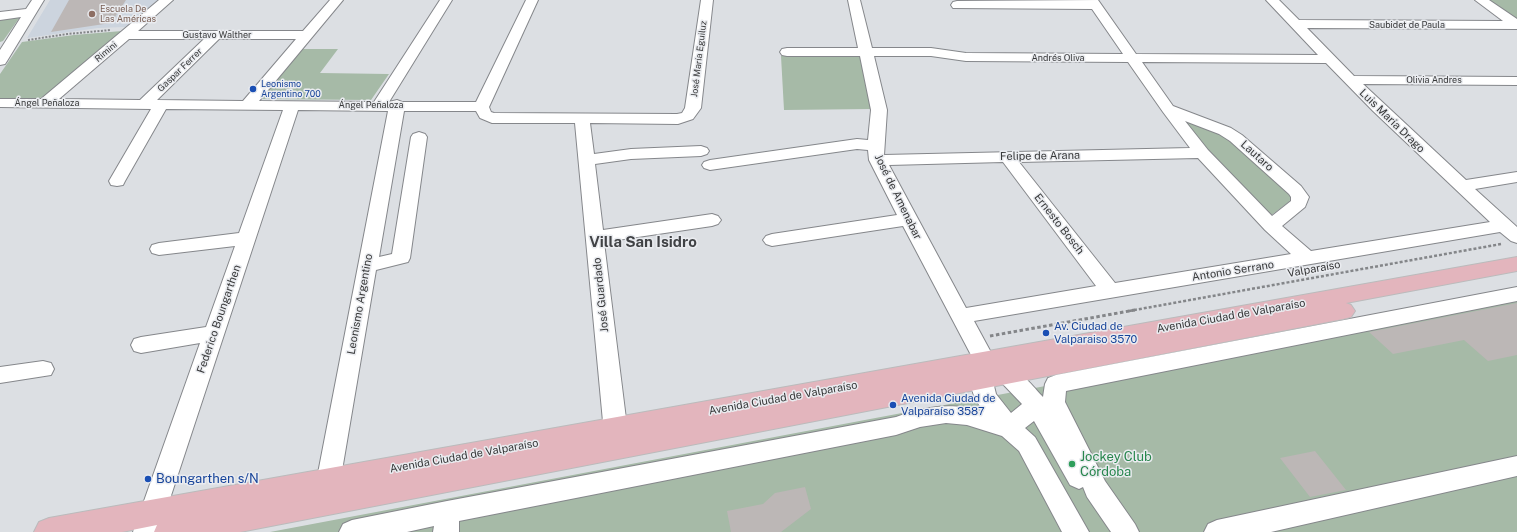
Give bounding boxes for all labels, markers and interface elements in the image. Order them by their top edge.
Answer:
place label: Escuela De Las Américas [100,4,156,25]
marker: Escuela De Las Américas [87,9,97,19]
street label: José María Eguiluz [689,20,709,98]
street label: Saubidet de Paula [1369,20,1445,30]
street label: Gustavo Walther [182,30,252,40]
street label: Rimini [93,40,119,64]
street label: Gaspar Ferrer [155,46,205,94]
street label: Andrés Oliva [1031,53,1085,63]
street label: Olivia Andres [1406,75,1462,85]
place label: Leonismo Argentino 700 [261,79,321,100]
marker: Leonismo Argentino 700 [248,84,258,94]
street label: Luis María Drago [1356,86,1428,156]
street label: Ángel Peñaloza [15,98,79,108]
street label: Ángel Peñaloza [339,100,403,110]
street label: Lautaro [1238,138,1276,174]
street label: Felipe de Arana [1000,149,1080,163]
street label: José de Amenabar [872,152,924,242]
street label: Ernesto Bosch [1031,191,1087,257]
district label: Villa San Isidro [589,233,697,251]
street label: Leonismo Argentino [345,253,375,355]
street label: José Guardado [591,257,611,333]
street label: Antonio Serrano [1191,258,1275,284]
street label: Valparaíso [1287,258,1341,280]
street label: Federico Boungarthen [194,263,244,375]
street label: Avenida Ciudad de Valparaíso [1156,296,1306,336]
place label: Av. Ciudad de Valparaiso 3570 [1054,320,1137,346]
marker: Av. Ciudad de Valparaiso 3570 [1041,328,1051,338]
street label: Avenida Ciudad de Valparaíso [708,378,858,418]
place label: Avenida Ciudad de Valparaíso 3587 [901,392,996,418]
marker: Avenida Ciudad de Valparaíso 3587 [888,400,898,410]
street label: Avenida Ciudad de Valparaíso [389,436,539,476]
place label: Jockey Club Córdoba [1080,449,1152,480]
marker: Jockey Club Córdoba [1067,459,1077,469]
place label: Boungarthen s/N [156,471,259,487]
marker: Boungarthen s/N [143,474,153,484]

